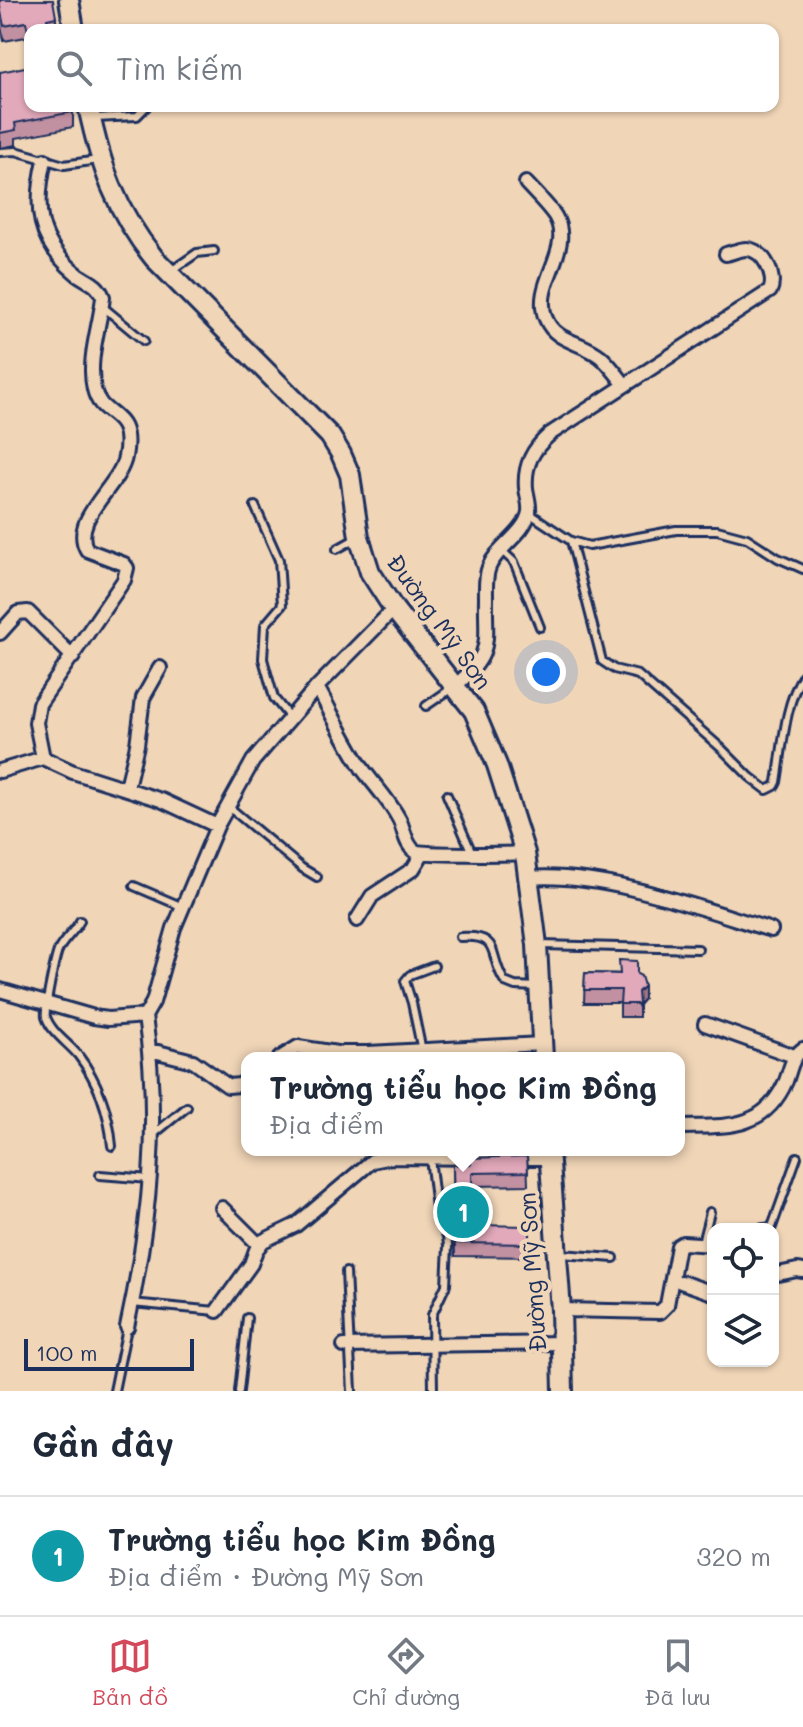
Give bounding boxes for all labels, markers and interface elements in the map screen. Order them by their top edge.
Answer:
search box [24,24,779,112]
icon: search [52,46,96,90]
text: Tìm kiếm [116,48,243,88]
street label: Đường Mỹ Sơn [381,547,500,695]
your location [526,652,566,692]
popup [241,1052,685,1156]
text: Trường tiểu học Kim Đồng [269,1067,657,1107]
text: Địa điểm [269,1107,384,1141]
pin: 1 [437,1182,489,1242]
street label: Đường Mỹ Sơn [510,1191,553,1353]
map controls [707,1223,779,1367]
button: locate [707,1223,779,1295]
button: layers [707,1295,779,1367]
scale bar [24,1335,194,1371]
text: 100 m [36,1338,98,1367]
text: Gần đây [32,1421,174,1466]
text: Trường tiểu học Kim Đồng [108,1519,496,1559]
text: 1 [52,1539,64,1573]
text: 320 m [696,1539,771,1573]
text: Địa điểm · Đường Mỹ Sơn [108,1559,424,1593]
tab: Bản đồ [92,1634,168,1711]
tab: Chỉ đường [352,1634,460,1711]
tab: Đã lưu [645,1634,711,1711]

